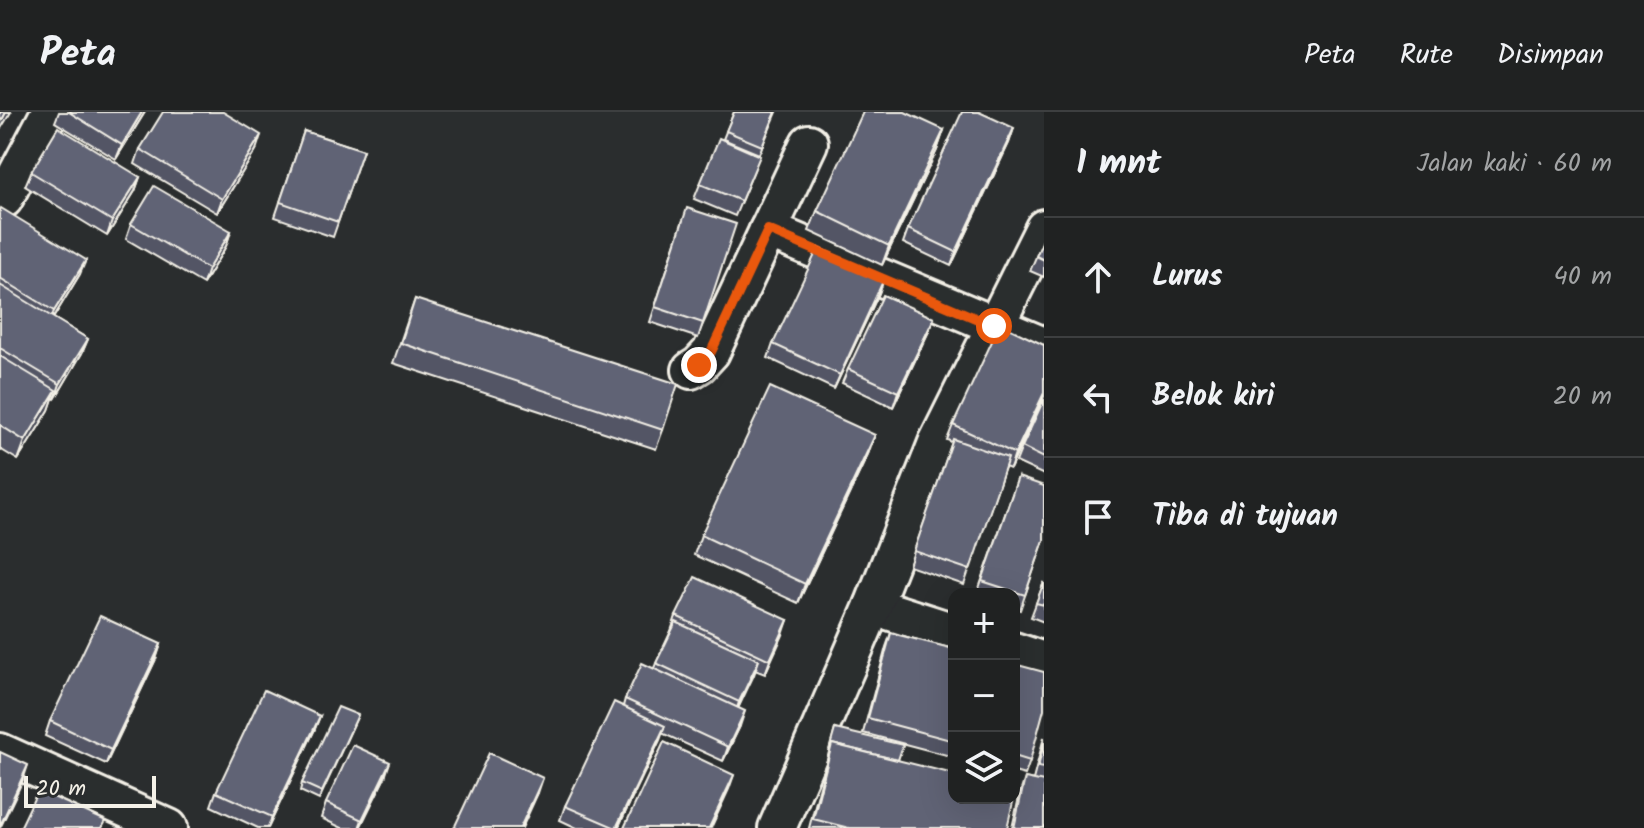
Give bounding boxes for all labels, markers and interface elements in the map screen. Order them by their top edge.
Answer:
text: Peta [40,25,116,85]
text: Peta [1304,33,1356,78]
text: Rute [1400,33,1453,78]
text: Disimpan [1497,33,1604,78]
text: 1 mnt [1076,137,1161,191]
text: Jalan kaki · 60 m [1416,143,1612,185]
text: Lurus [1152,253,1222,301]
icon: ahead [1076,255,1120,299]
text: 40 m [1554,256,1612,298]
route start [976,308,1012,344]
route end [681,347,717,383]
text: Belok kiri [1152,373,1275,421]
icon: left [1076,375,1120,419]
text: 20 m [1553,376,1612,418]
text: Tiba di tujuan [1152,493,1338,541]
icon: arrive [1076,495,1120,539]
map controls [948,588,1020,804]
button: + [948,588,1020,660]
button: − [948,660,1020,732]
button: layers [948,732,1020,804]
scale bar [24,772,156,808]
text: 20 m [36,772,86,807]

